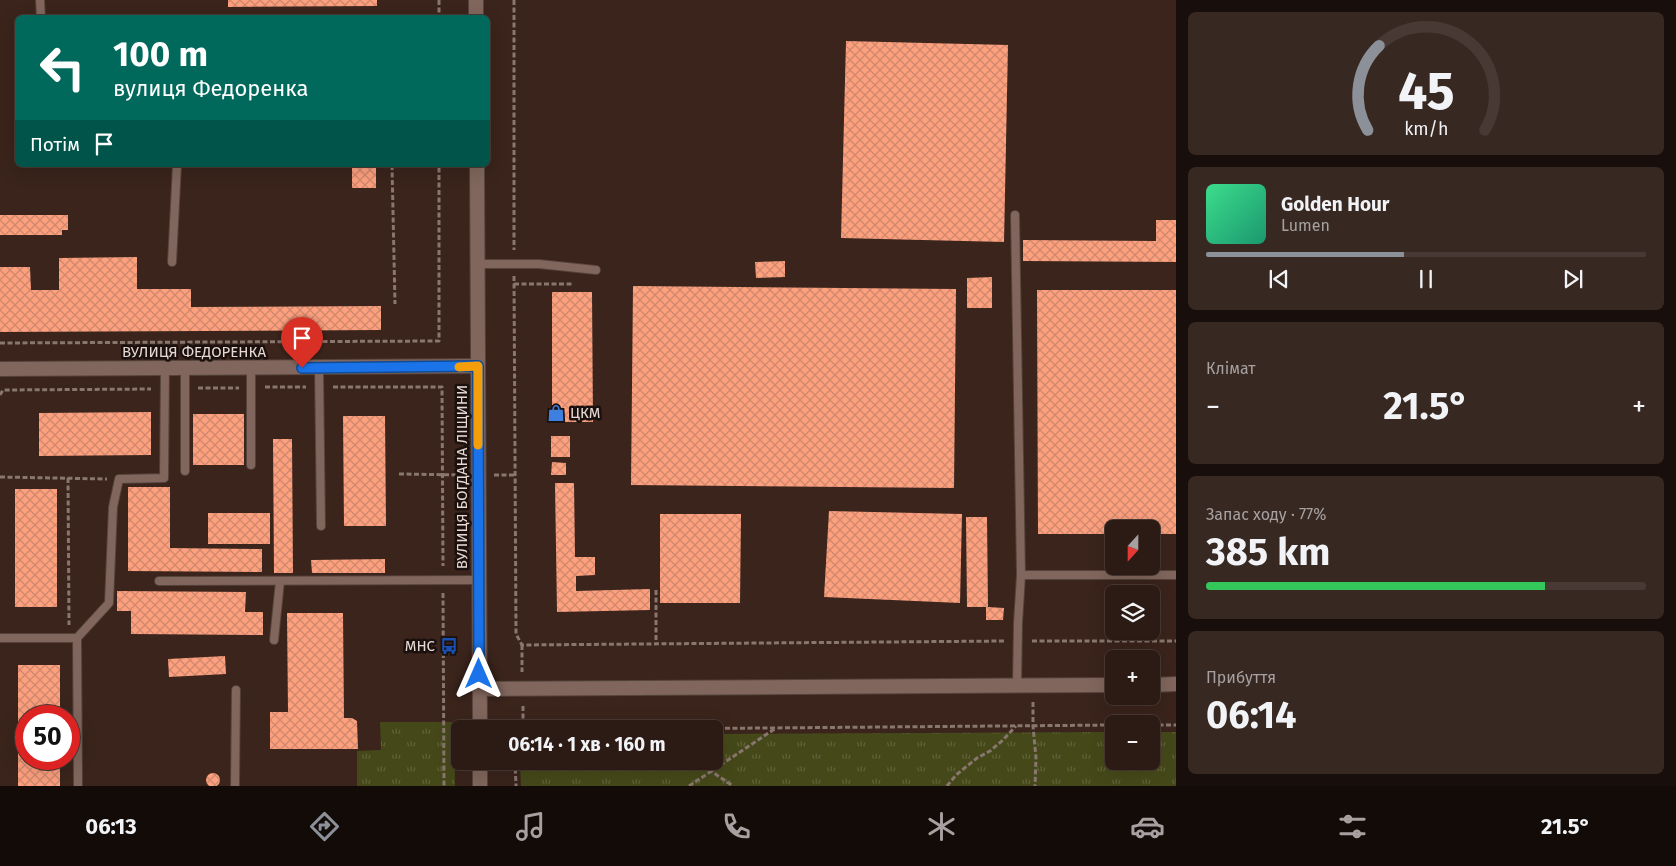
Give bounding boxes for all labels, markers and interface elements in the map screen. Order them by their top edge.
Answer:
text: 100 m [113,33,208,75]
icon: left [30,35,95,100]
text: 45 [1398,60,1454,123]
text: вулиця Федоренка [113,75,308,102]
text: km/h [1404,118,1448,140]
icon: arrive [90,130,118,158]
text: Потім [30,133,80,156]
text: Golden Hour [1281,193,1390,216]
text: Lumen [1281,216,1330,235]
icon: previous [1265,265,1293,293]
icon: pause [1412,265,1440,293]
icon: next [1559,265,1587,293]
pin [281,317,323,368]
icon: arrive [288,324,316,352]
street label: ВУЛИЦЯ ФЕДОРЕНКА [122,343,266,361]
text: Клімат [1206,359,1256,378]
text: 21.5° [1383,383,1469,429]
street label: ВУЛИЦЯ БОГДАНА ЛІЩИНИ [453,385,471,569]
text: − [1206,390,1220,423]
text: + [1632,390,1646,423]
shop icon: ЦКМ [546,403,566,423]
place label: ЦКМ [570,404,600,422]
text: Запас ходу · 77% [1206,505,1327,524]
north arrow [1105,520,1160,575]
map controls [1105,520,1160,770]
text: 385 km [1206,529,1330,575]
button: layers [1105,585,1160,640]
bus stop icon: МНС [439,636,459,656]
place label: МНС [405,637,436,655]
position arrow [452,647,504,699]
button: + [1105,650,1160,705]
text: Прибуття [1206,668,1276,687]
text: 06:14 [1206,692,1297,738]
speed limit sign: 50 [15,705,80,770]
button: − [1105,715,1160,770]
text: 06:14 · 1 хв · 160 m [508,733,666,756]
icon: directions [307,809,342,844]
icon: music [513,809,548,844]
icon: phone [719,809,754,844]
icon: climate [924,809,959,844]
icon: car [1130,809,1165,844]
icon: filters [1335,809,1370,844]
text: 06:13 [85,813,137,840]
text: 21.5° [1541,813,1591,840]

